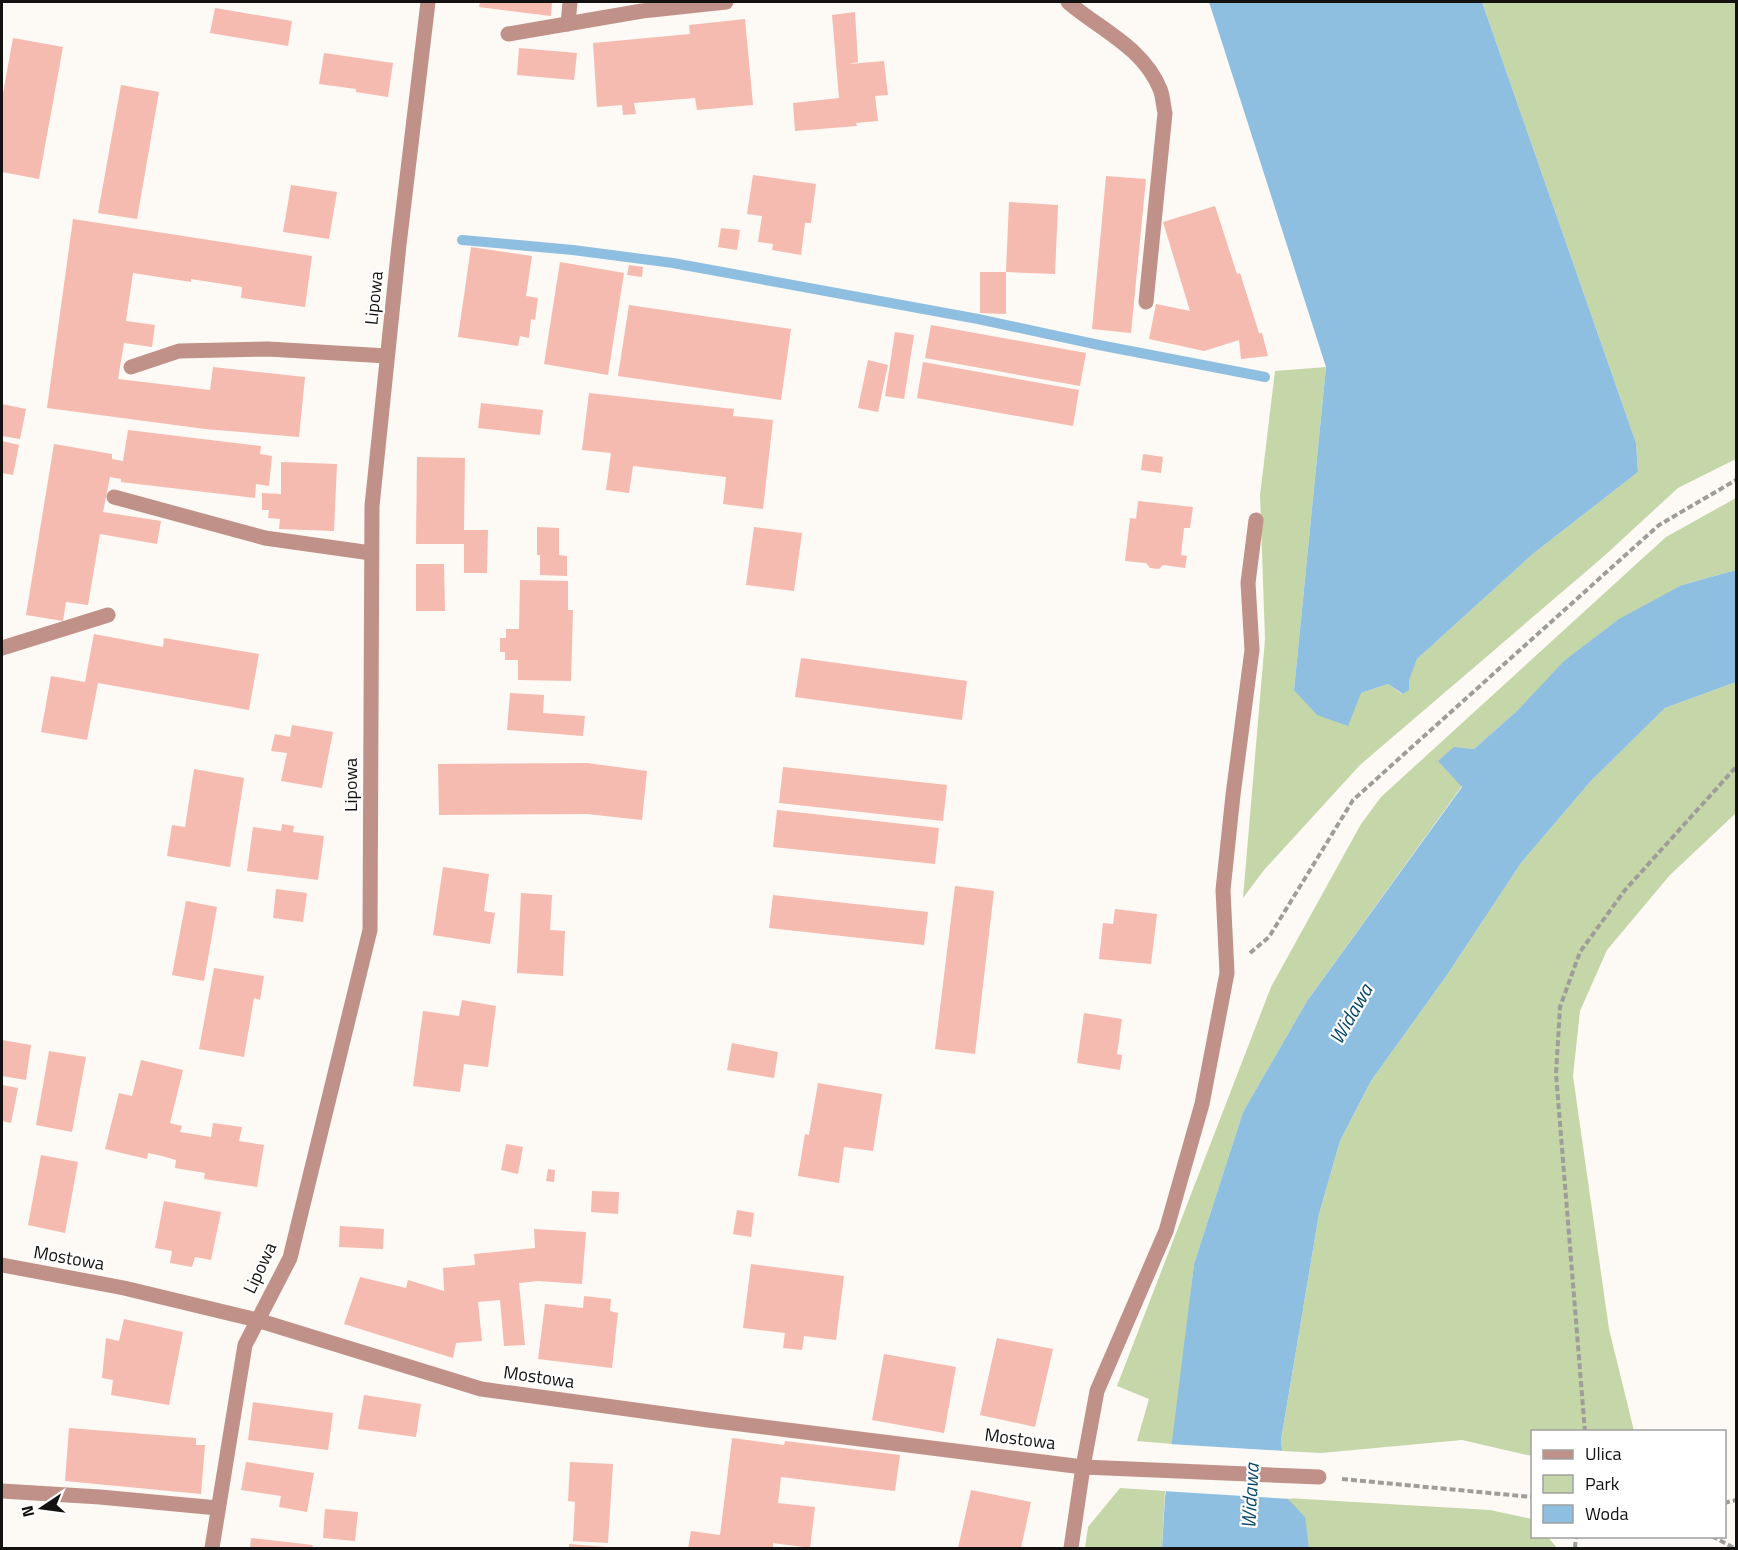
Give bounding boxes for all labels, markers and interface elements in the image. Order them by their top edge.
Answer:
street label: Lipowa [357,270,390,326]
street label: Lipowa [337,758,364,812]
water label: Widawa [1321,977,1381,1050]
street label: Mostowa [32,1238,107,1277]
street label: Lipowa [236,1238,283,1298]
street label: Mostowa [502,1358,576,1395]
street label: Mostowa [983,1421,1057,1456]
legend [1531,1430,1726,1538]
text: Ulica [1585,1440,1622,1467]
water label: Widawa [1232,1462,1267,1529]
text: Park [1585,1470,1620,1497]
north arrow [12,1478,72,1538]
text: Woda [1585,1500,1629,1527]
text: N [14,1503,40,1519]

